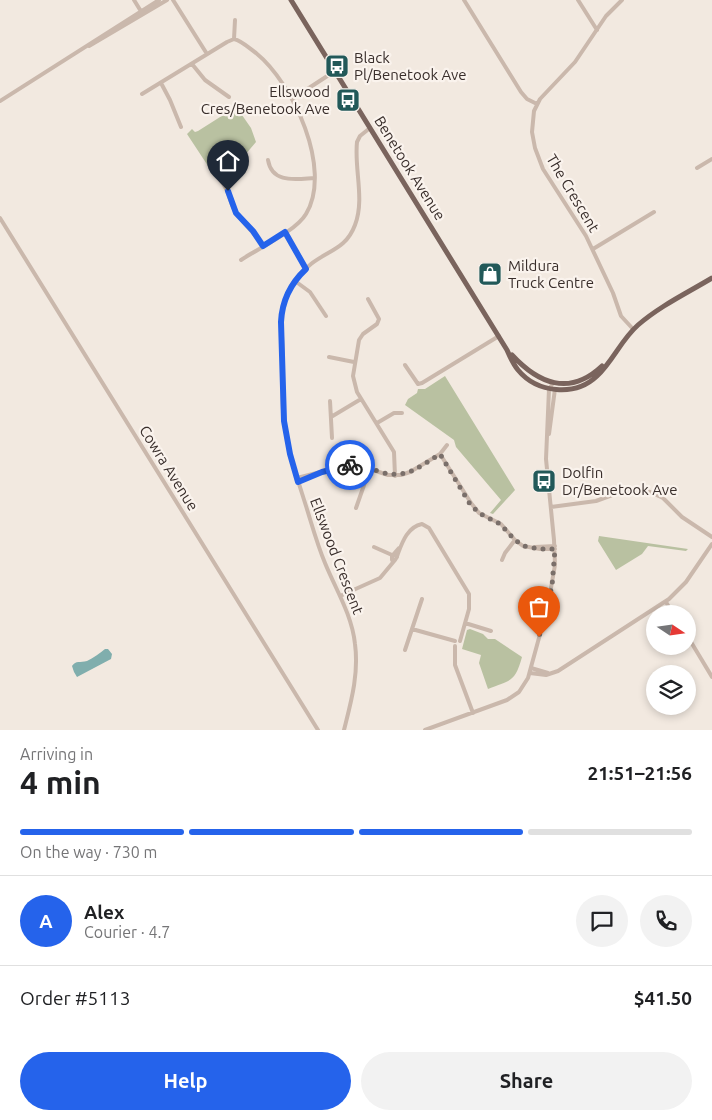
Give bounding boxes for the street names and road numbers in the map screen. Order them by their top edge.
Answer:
street label: Benetook Avenue [371,113,449,223]
street label: The Crescent [543,151,603,235]
street label: Cowra Avenue [136,422,202,514]
street label: Ellswood Crescent [307,495,367,617]

